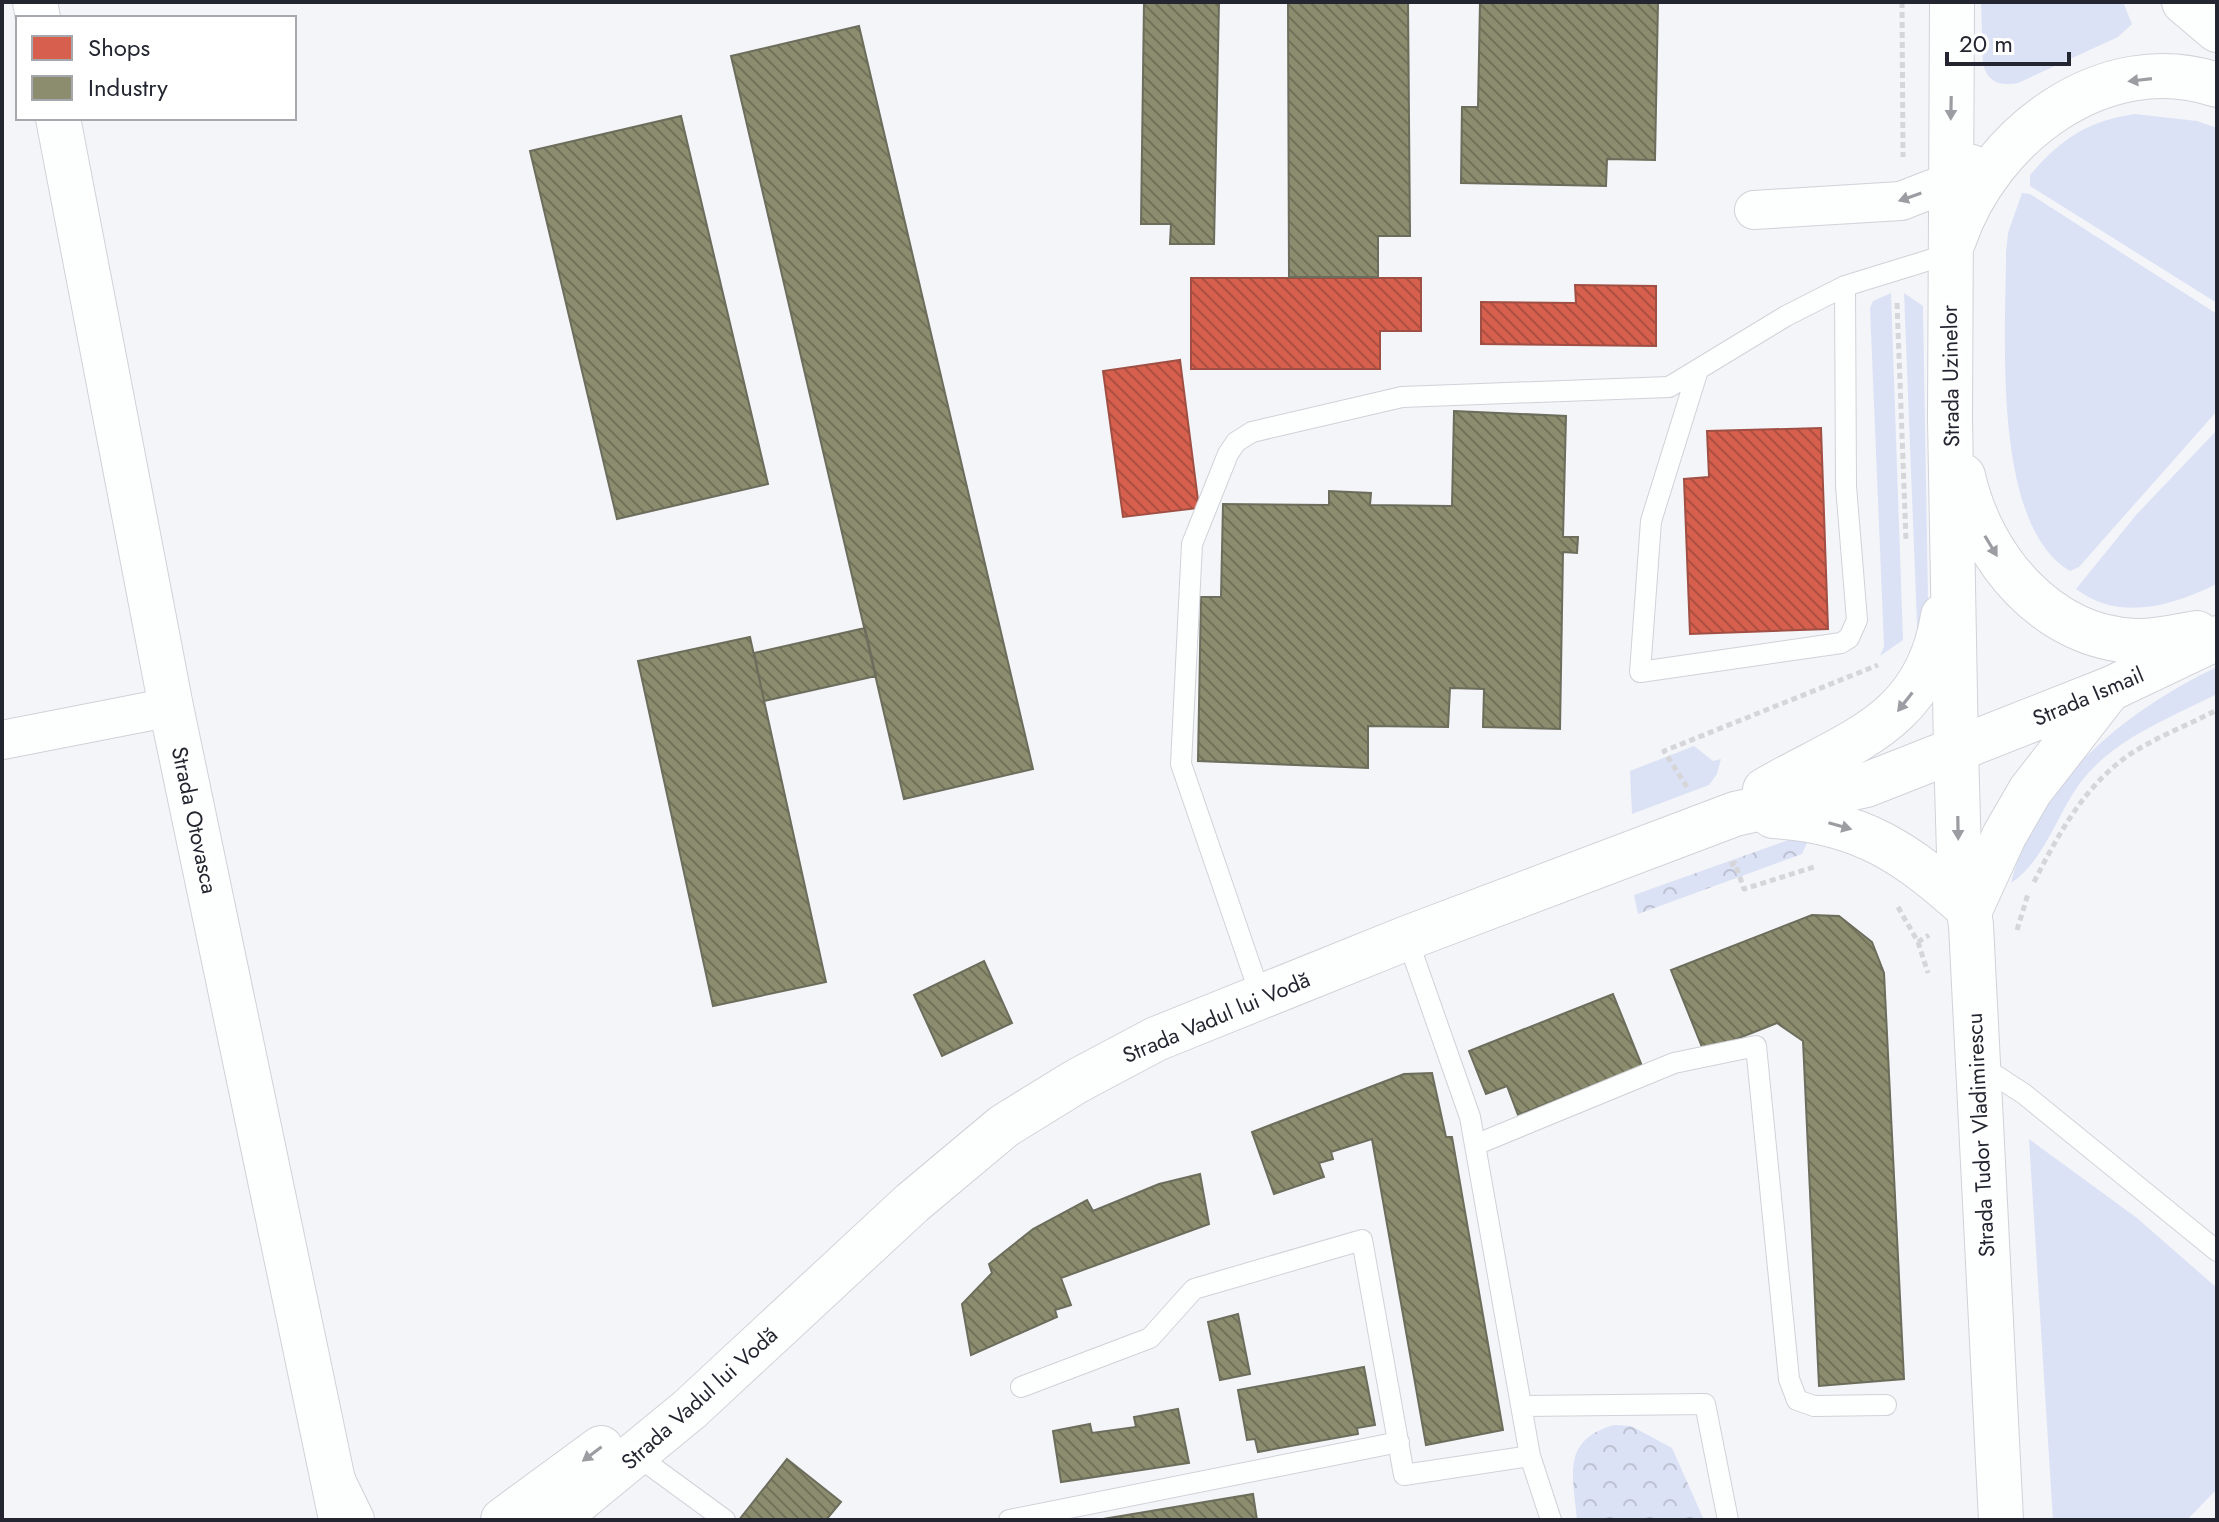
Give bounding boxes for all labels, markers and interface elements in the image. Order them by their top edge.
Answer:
legend [16,16,296,120]
scale bar [1947,16,2069,66]
text: 20 m [1959,26,2013,61]
text: Shops [88,30,150,65]
text: Industry [88,70,168,105]
one-way arrow [2127,73,2152,86]
one-way arrow [1945,96,1957,121]
one-way arrow [1898,191,1922,203]
street label: Strada Uzinelor [1933,304,1967,447]
one-way arrow [1984,535,1998,557]
street label: Strada Ismail [2027,658,2149,734]
one-way arrow [1898,692,1914,712]
street label: Strada Otovasca [164,743,226,897]
one-way arrow [1952,816,1965,841]
one-way arrow [1828,820,1852,833]
street label: Strada Vadul lui Vodă [1117,963,1315,1071]
street label: Strada Tudor Vladimirescu [1958,1012,2002,1258]
street label: Strada Vadul lui Vodă [614,1319,784,1477]
one-way arrow [581,1446,602,1462]

